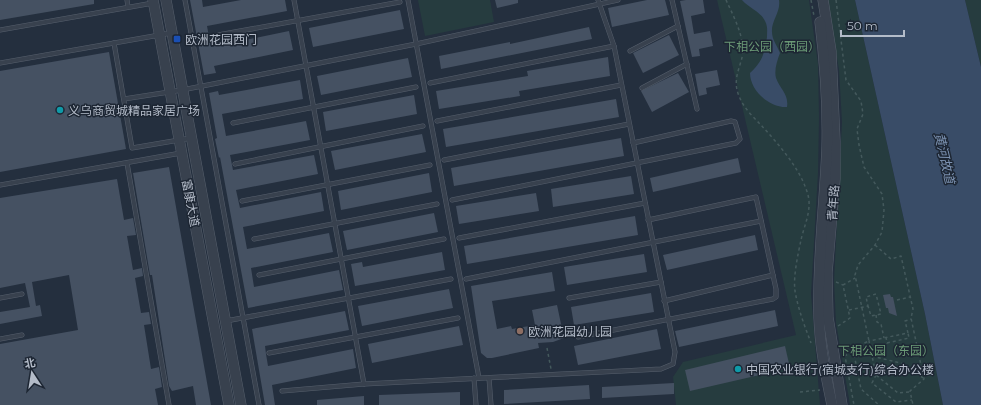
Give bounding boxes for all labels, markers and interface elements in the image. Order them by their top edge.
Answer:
scale bar [841,12,904,38]
text: 50 m [847,18,878,33]
place label: 欧洲花园西门 [185,32,257,47]
marker: 欧洲花园西门 [172,34,182,44]
park label: 下相公园（西园） [724,39,820,54]
place label: 义乌商贸城精品家居广场 [68,103,200,118]
marker: 义乌商贸城精品家居广场 [55,105,65,115]
water label: 黄河故道 [931,131,959,187]
street label: 富康大道 [179,178,203,228]
street label: 青年路 [824,185,842,221]
place label: 欧洲花园幼儿园 [528,324,612,339]
marker: 欧洲花园幼儿园 [515,326,525,336]
park label: 下相公园（东园） [838,343,934,358]
north arrow [12,353,52,393]
text: 北 [23,355,37,371]
place label: 中国农业银行(宿城支行)综合办公楼 [746,362,934,377]
marker: 中国农业银行(宿城支行)综合办公楼 [733,364,743,374]

